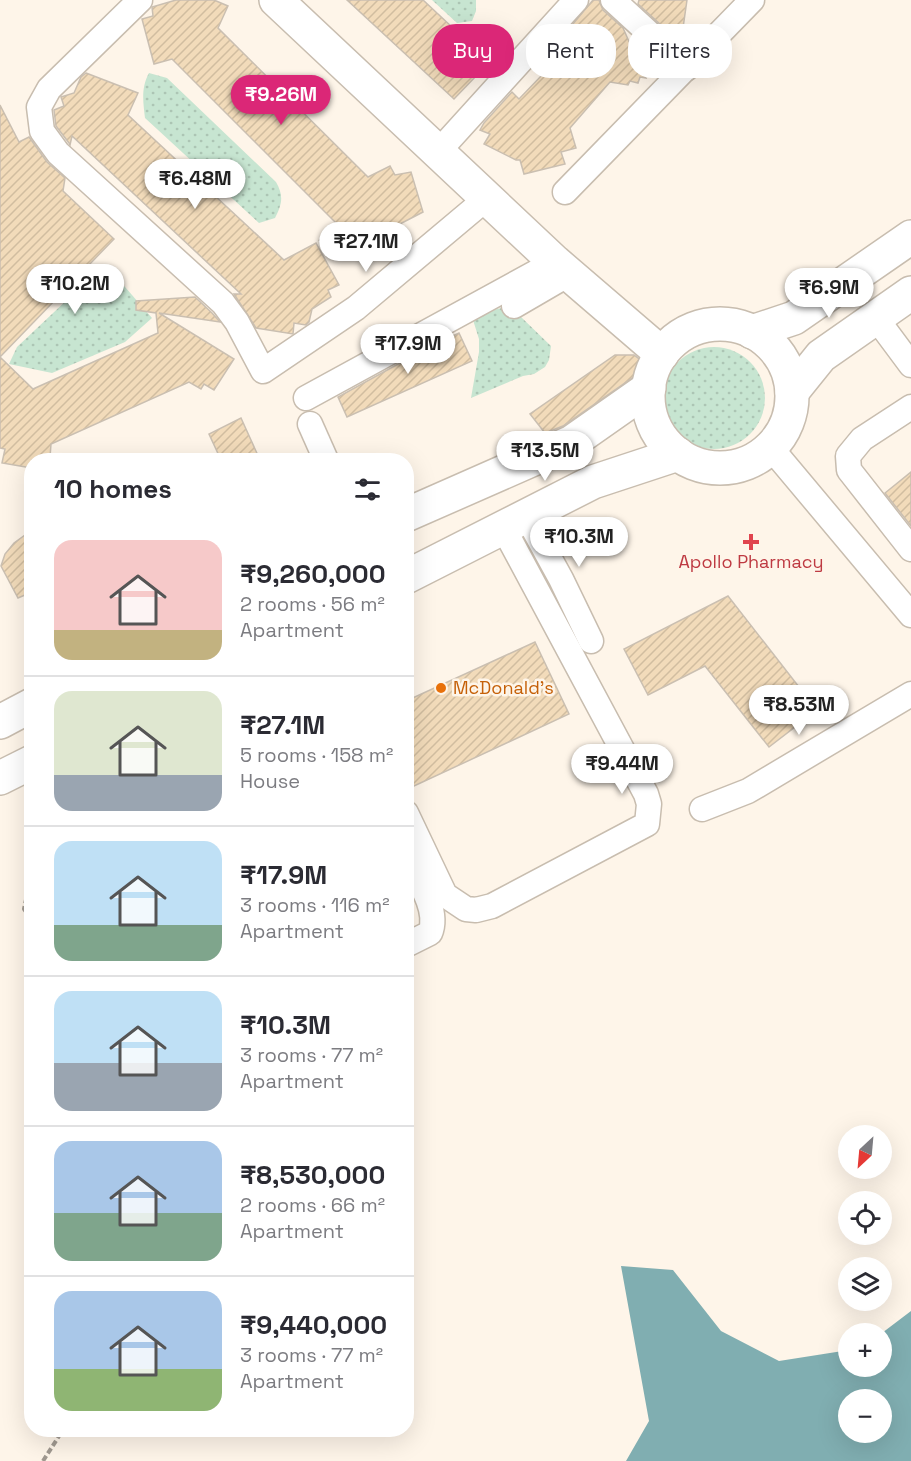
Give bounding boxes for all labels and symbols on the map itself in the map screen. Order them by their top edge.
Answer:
pin: ₹9.26M [232,75,330,126]
pin: ₹6.48M [146,159,244,210]
pin: ₹27.1M [317,222,415,273]
pin: ₹10.2M [26,264,124,315]
pin: ₹6.9M [787,268,871,319]
pin: ₹17.9M [359,324,457,375]
pin: ₹13.5M [496,431,594,482]
pin: ₹10.3M [530,517,628,568]
marker: Apollo Pharmacy [744,535,758,549]
place label: Apollo Pharmacy [679,550,823,573]
place label: McDonald's [453,676,554,699]
marker: McDonald's [434,681,448,695]
pin: ₹8.53M [750,685,848,736]
pin: ₹9.44M [573,744,671,795]
north arrow [838,1125,892,1179]

